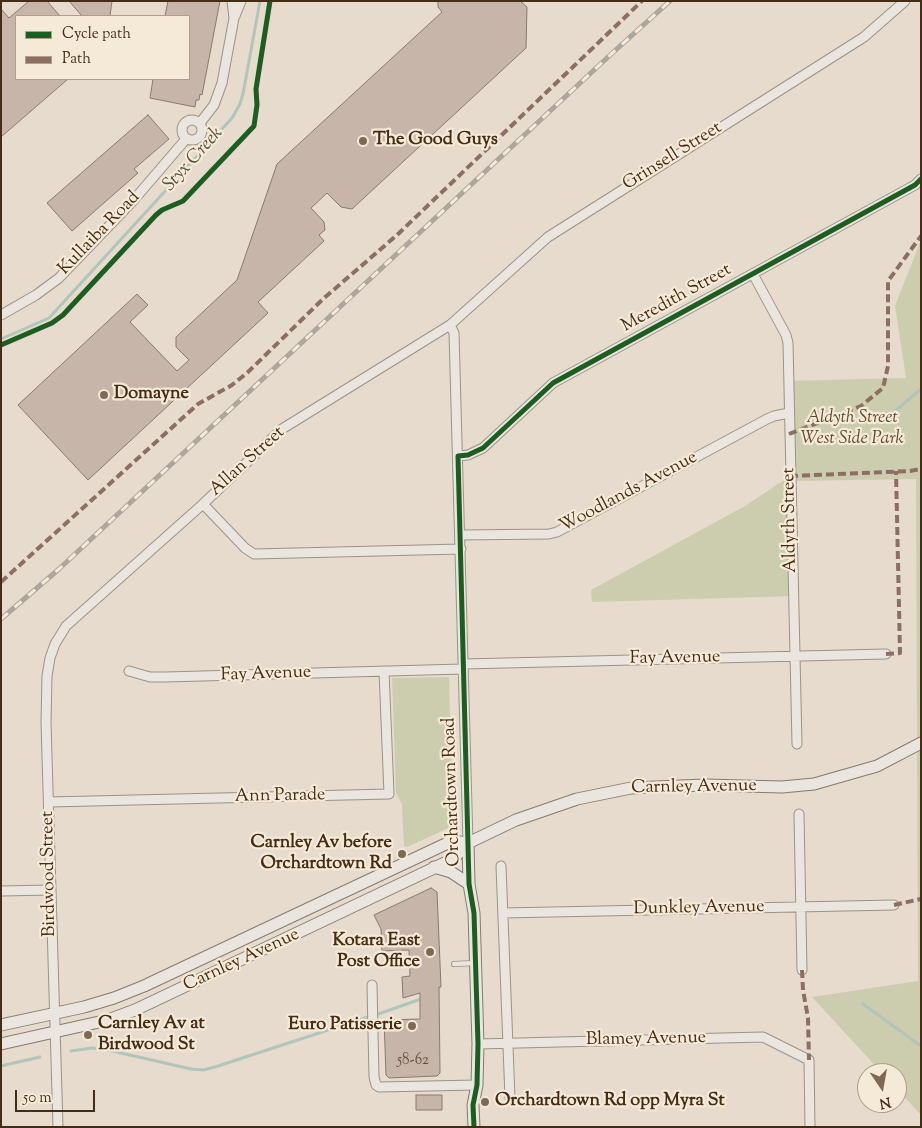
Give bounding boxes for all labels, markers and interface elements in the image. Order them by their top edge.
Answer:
legend [15,15,190,80]
text: Cycle path [62,24,131,45]
text: Path [62,49,91,70]
street label: Grinsell Street [619,118,727,196]
water label: Styx Creek [159,123,229,197]
place label: The Good Guys [373,130,498,152]
marker: The Good Guys [357,135,369,147]
street label: Kullaiba Road [55,187,145,281]
street label: Meredith Street [618,260,736,338]
place label: Domayne [114,384,189,406]
marker: Domayne [98,389,110,401]
park label: Aldyth Street West Side Park [800,408,904,450]
street label: Allan Street [206,423,290,501]
street label: Woodlands Avenue [556,448,702,538]
street label: Aldyth Street [779,467,803,573]
street label: Fay Avenue [629,647,721,671]
street label: Fay Avenue [220,663,312,687]
street label: Orchardtown Road [440,717,466,867]
street label: Carnley Avenue [631,776,757,800]
street label: Ann Parade [234,785,326,809]
street label: Birdwood Street [38,811,62,937]
place label: Carnley Av before Orchardtown Rd [251,833,392,876]
marker: Carnley Av before Orchardtown Rd [396,848,408,860]
street label: Dunkley Avenue [633,897,765,921]
street label: Carnley Avenue [181,925,303,997]
place label: Kotara East Post Office [333,931,420,974]
marker: Kotara East Post Office [424,946,436,958]
place label: Carnley Av at Birdwood St [98,1014,205,1056]
place label: Euro Patisserie [288,1015,402,1037]
marker: Euro Patisserie [406,1020,418,1032]
street label: Blamey Avenue [586,1028,706,1052]
marker: Carnley Av at Birdwood St [82,1029,94,1041]
house number: 58-62 [397,1052,429,1070]
north arrow [857,1063,907,1113]
scale bar [18,1080,98,1112]
text: 50 m [23,1088,52,1109]
place label: Orchardtown Rd opp Myra St [495,1091,725,1113]
text: N [877,1091,892,1113]
marker: Orchardtown Rd opp Myra St [479,1096,491,1108]

